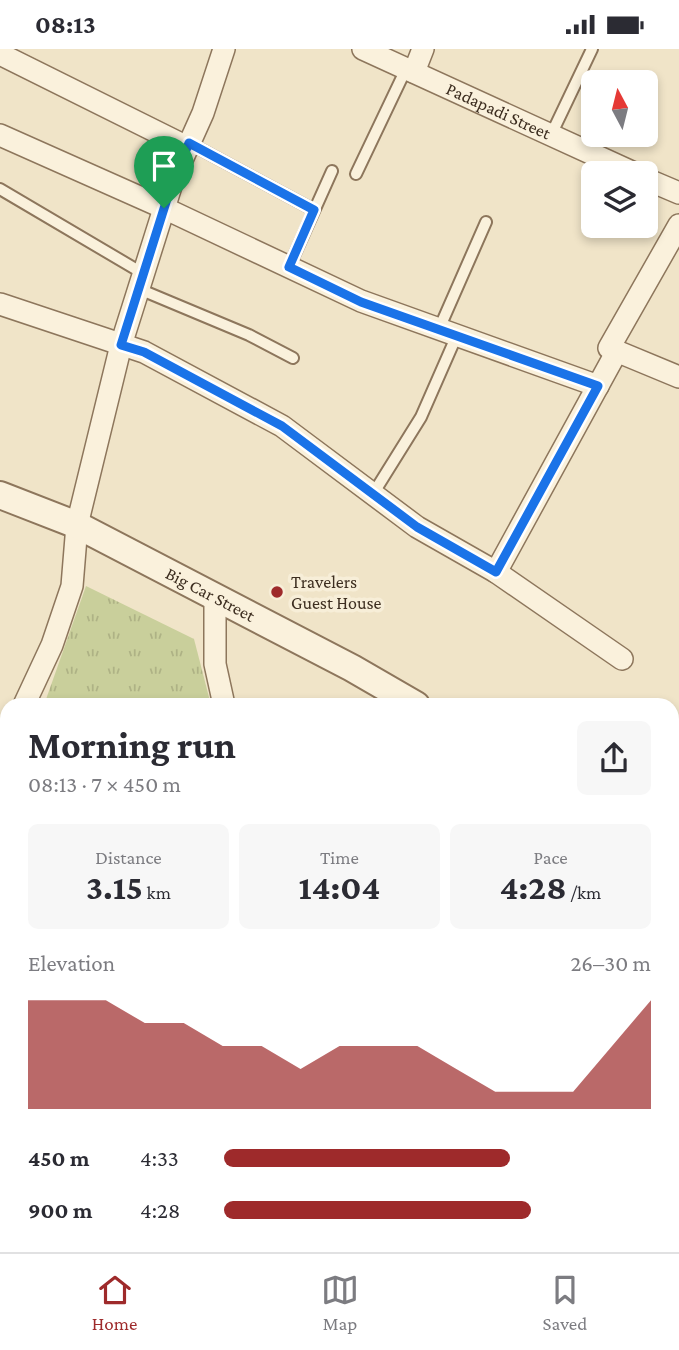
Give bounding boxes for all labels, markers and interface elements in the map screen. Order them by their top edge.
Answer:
text: 08:13 [35,10,96,39]
north arrow [581,70,658,147]
map controls [581,70,658,238]
street label: Padapadi Street [443,78,555,144]
pin [134,136,194,208]
icon: arrive [145,147,183,185]
button: layers [581,161,658,238]
street label: Big Car Street [163,563,259,626]
place label: Travelers Guest House [291,572,382,613]
marker: Travelers Guest House [269,584,285,600]
button: share [577,721,651,795]
text: Morning run [28,724,236,766]
text: 08:13 · 7 × 450 m [28,771,181,797]
text: Distance [95,847,162,868]
text: Time [320,847,359,868]
text: Pace [533,847,568,868]
text: 3.15 [86,868,143,907]
text: 14:04 [299,868,380,907]
text: 4:28 [500,868,567,907]
text: km [143,882,171,903]
text: /km [567,882,601,903]
text: Elevation [28,950,115,976]
text: 26–30 m [570,950,651,976]
text: 450 m [28,1145,89,1171]
text: 4:33 [140,1145,179,1171]
text: 900 m [28,1197,92,1223]
text: 4:28 [140,1197,180,1223]
tab: Home [92,1271,137,1334]
tab: Map [321,1271,359,1334]
tab: Saved [543,1271,587,1334]

